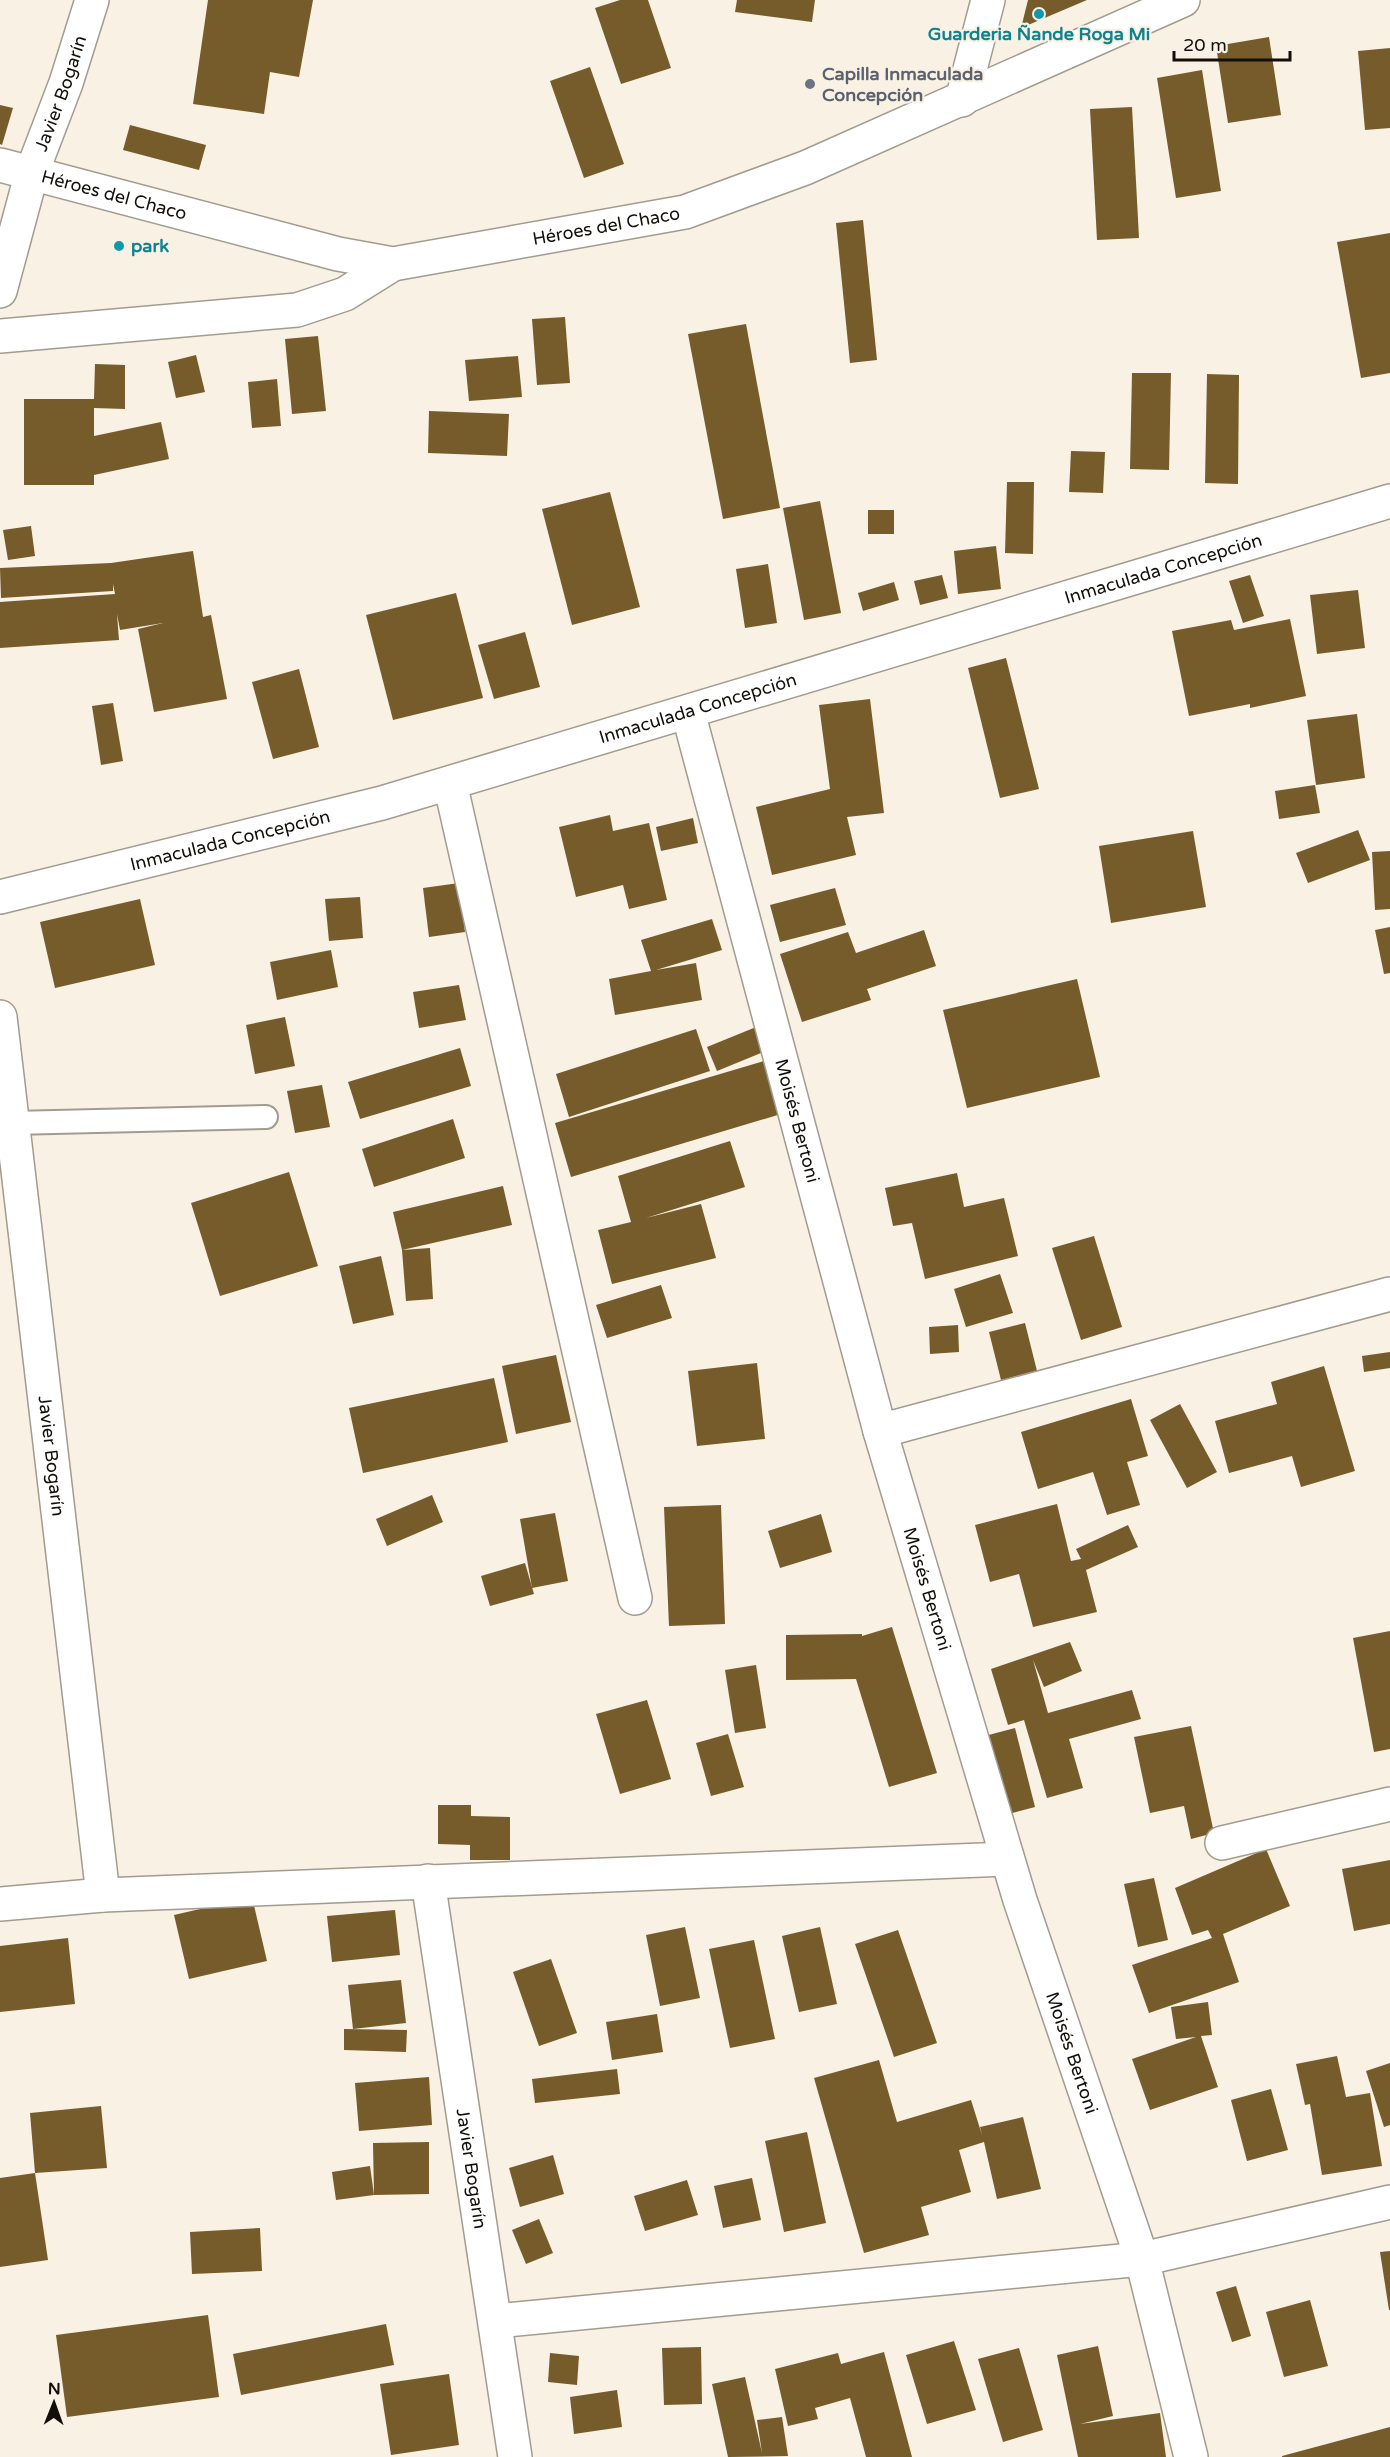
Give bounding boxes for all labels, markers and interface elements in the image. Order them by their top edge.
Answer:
marker: Guarderia Ñande Roga Mi [1032,7,1046,21]
place label: Guarderia Ñande Roga Mi [928,23,1150,45]
scale bar [1174,24,1290,62]
street label: Javier Bogarín [30,33,91,154]
text: 20 m [1183,34,1227,56]
place label: Capilla Inmaculada Concepción [822,63,983,106]
marker: Capilla Inmaculada Concepción [803,77,817,91]
street label: Héroes del Chaco [39,165,189,225]
street label: Héroes del Chaco [531,202,682,250]
place label: park [131,235,169,257]
marker: park [112,239,126,253]
street label: Inmaculada Concepción [1062,529,1265,609]
street label: Inmaculada Concepción [596,668,799,748]
street label: Inmaculada Concepción [128,805,332,876]
street label: Moisés Bertoni [770,1056,824,1185]
street label: Javier Bogarín [34,1394,69,1518]
street label: Moisés Bertoni [898,1525,956,1653]
street label: Moisés Bertoni [1041,1989,1103,2117]
street label: Javier Bogarín [452,2107,491,2230]
north arrow [24,2373,84,2433]
text: N [48,2379,61,2399]

